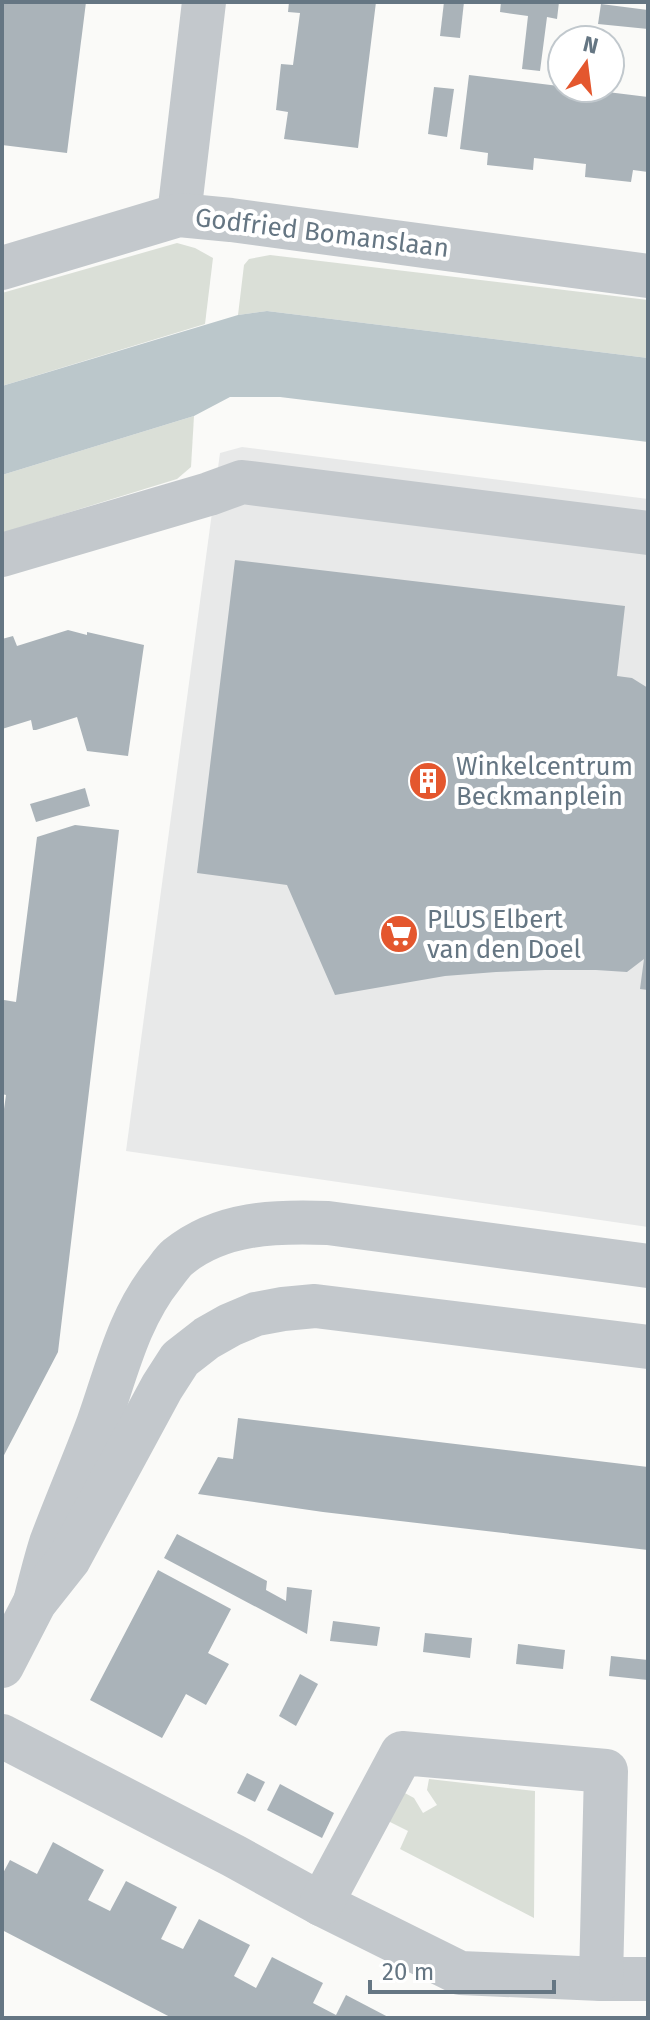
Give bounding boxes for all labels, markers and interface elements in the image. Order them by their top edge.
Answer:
north arrow [546,24,626,104]
text: N [580,30,601,60]
street label: Godfried Bomanslaan [193,202,451,264]
place label: Winkelcentrum Beckmanplein [456,751,633,812]
building icon: Winkelcentrum Beckmanplein [407,760,449,802]
place label: PLUS Elbert van den Doel [427,904,582,965]
supermarket icon: PLUS Elbert van den Doel [378,913,420,955]
scale bar [370,1944,554,1994]
text: 20 m [382,1958,434,1986]

